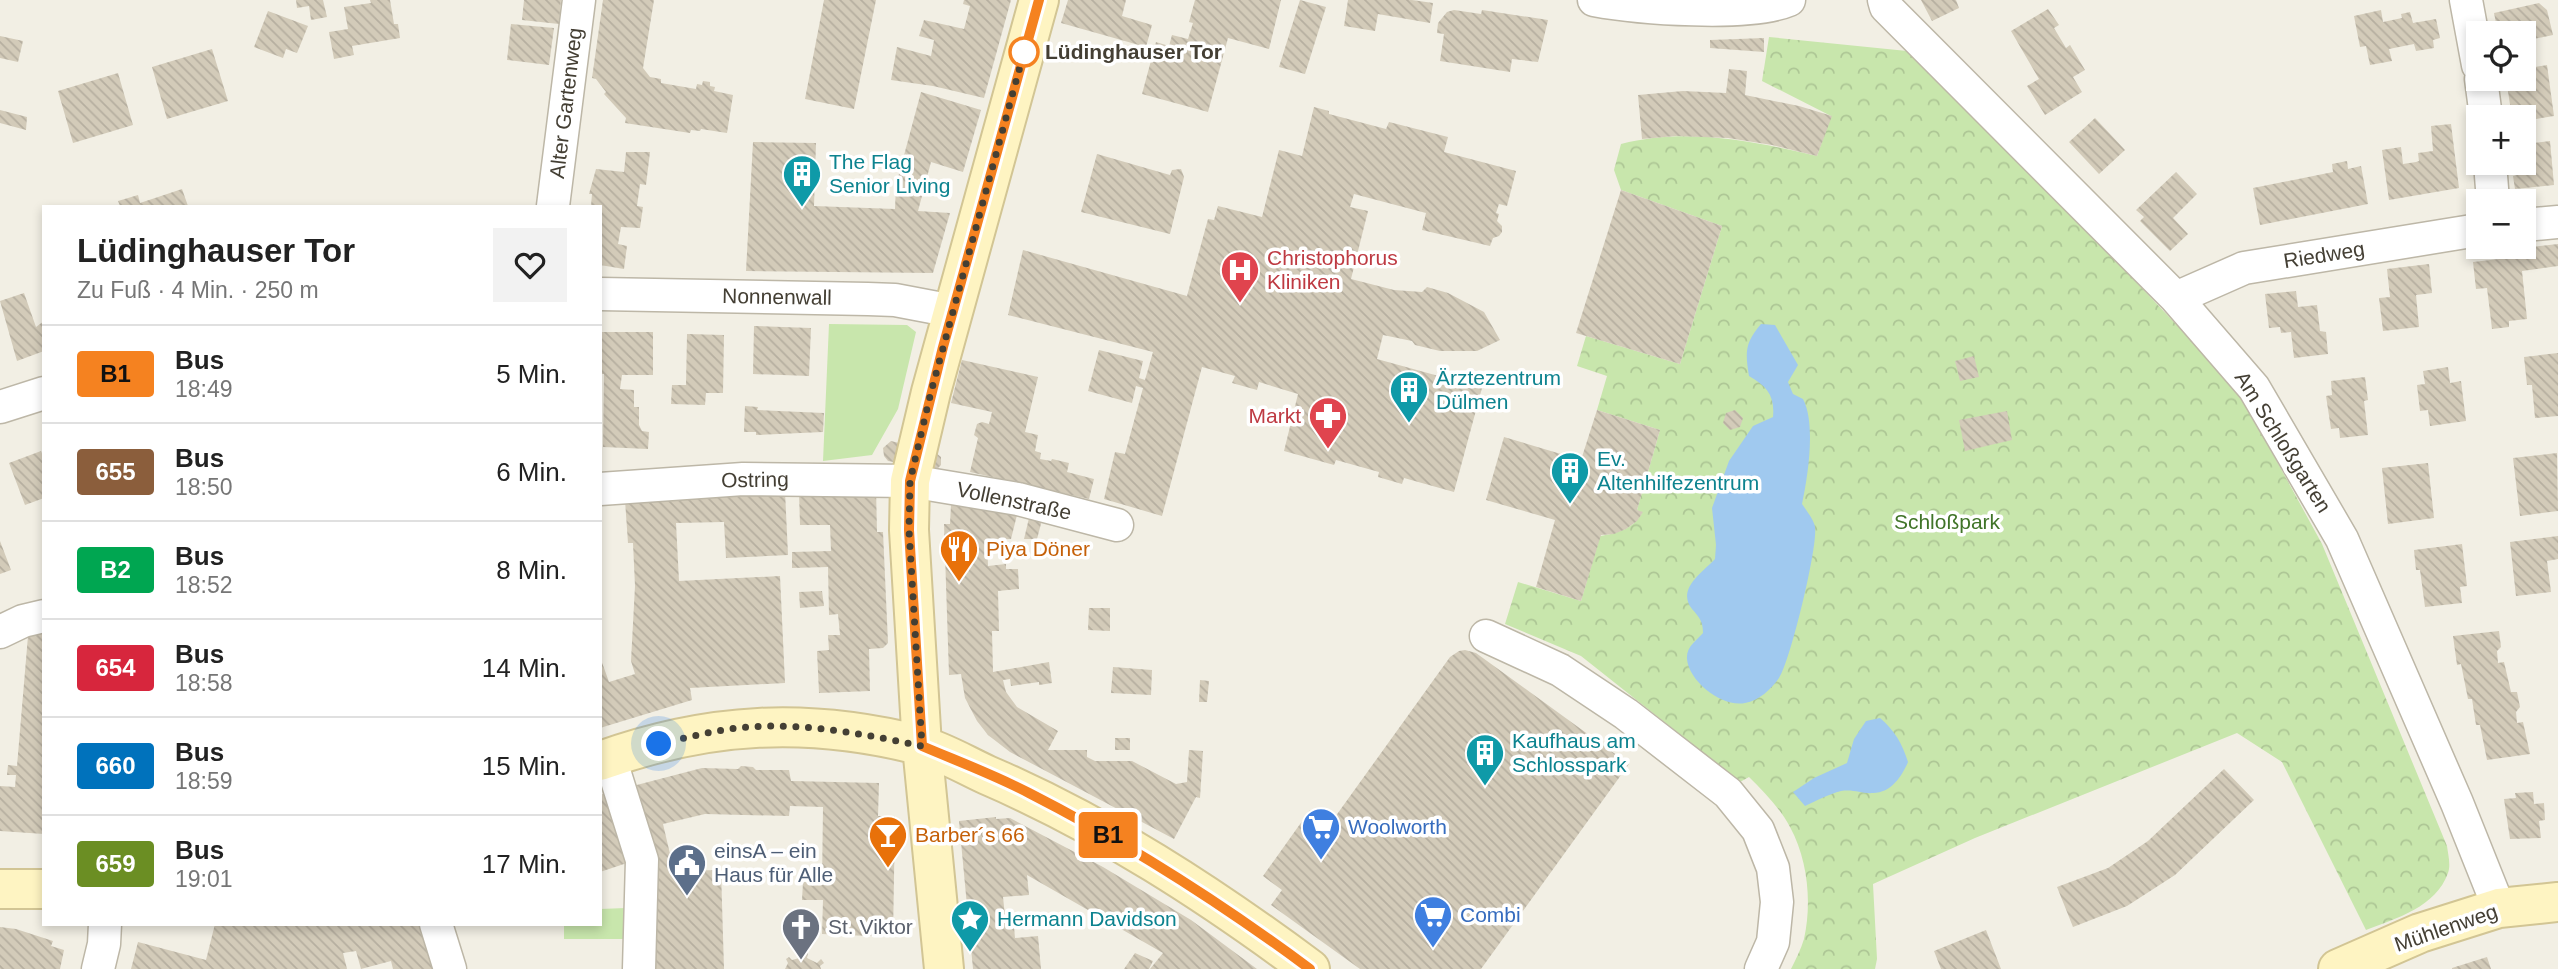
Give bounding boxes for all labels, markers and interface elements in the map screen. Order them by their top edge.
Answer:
map controls [2466,21,2536,259]
button: locate [2466,21,2536,91]
street label: Alter Gartenweg [545,26,586,180]
marker: Lüdinghauser Tor [1009,37,1039,67]
place label: Lüdinghauser Tor [1045,40,1222,63]
button: + [2466,105,2536,175]
place label: The Flag Senior Living [829,150,950,197]
building icon: The Flag Senior Living [781,153,823,208]
button: − [2466,189,2536,259]
button: heart [493,228,567,302]
text: Lüdinghauser Tor [77,232,355,269]
street label: Riedweg [2282,237,2366,272]
place label: Christophorus Kliniken [1267,246,1398,293]
hospital icon: Christophorus Kliniken [1219,249,1261,304]
text: Zu Fuß · 4 Min. · 250 m [77,277,319,303]
street label: Nonnenwall [722,284,832,309]
text: Bus [175,345,224,375]
text: 5 Min. [496,359,567,389]
text: B1 [100,360,131,387]
place label: Ärztezentrum Dülmen [1436,366,1561,413]
street label: Am Schloßgarten [2231,367,2336,517]
building icon: Ärztezentrum Dülmen [1388,369,1430,424]
text: 18:49 [175,376,233,402]
pharmacy icon: Markt [1307,395,1349,450]
place label: Markt [1249,404,1301,427]
text: Bus [175,443,224,473]
place label: Ev. Altenhilfezentrum [1597,447,1759,494]
building icon: Ev. Altenhilfezentrum [1549,450,1591,505]
text: 6 Min. [496,457,567,487]
text: 655 [95,458,136,485]
street label: Ostring [721,467,789,492]
text: 18:50 [175,474,233,500]
street label: Vollenstraße [955,477,1074,524]
park label: Schloßpark [1894,510,2001,533]
restaurant icon: Piya Döner [938,528,980,583]
place label: Piya Döner [986,537,1090,560]
text: Bus [175,541,224,571]
text: 8 Min. [496,555,567,585]
text: B2 [100,556,131,583]
text: 18:52 [175,572,233,598]
text: Bus [175,639,224,669]
text: 14 Min. [482,653,567,683]
text: 654 [95,654,136,681]
text: 18:58 [175,670,233,696]
your location [641,726,676,761]
place label: Kaufhaus am Schlosspark [1512,729,1636,776]
building icon: Kaufhaus am Schlosspark [1464,732,1506,787]
text: Bus [175,737,224,767]
text: 15 Min. [482,751,567,781]
text: 660 [95,752,136,779]
text: 18:59 [175,768,233,794]
supermarket icon: Woolworth [1300,806,1342,861]
line badge: B1 [1076,812,1140,858]
bar icon: Barber´s 66 [867,814,909,869]
place label: Woolworth [1348,815,1447,838]
text: B1 [1093,821,1123,848]
place label: Barber´s 66 [915,823,1025,846]
text: Bus [175,835,224,865]
place label: einsA – ein Haus für Alle [714,839,833,886]
public building icon: einsA – ein Haus für Alle [666,842,708,897]
text: 17 Min. [482,849,567,879]
text: 659 [95,850,136,877]
text: 19:01 [175,866,233,892]
supermarket icon: Combi [1412,894,1454,949]
place icon: Hermann Davidson [949,898,991,953]
street label: Mühlenweg [2391,899,2500,956]
place label: Combi [1460,903,1521,926]
church icon: St. Viktor [780,906,822,961]
place label: Hermann Davidson [997,907,1177,930]
place label: St. Viktor [828,915,913,938]

